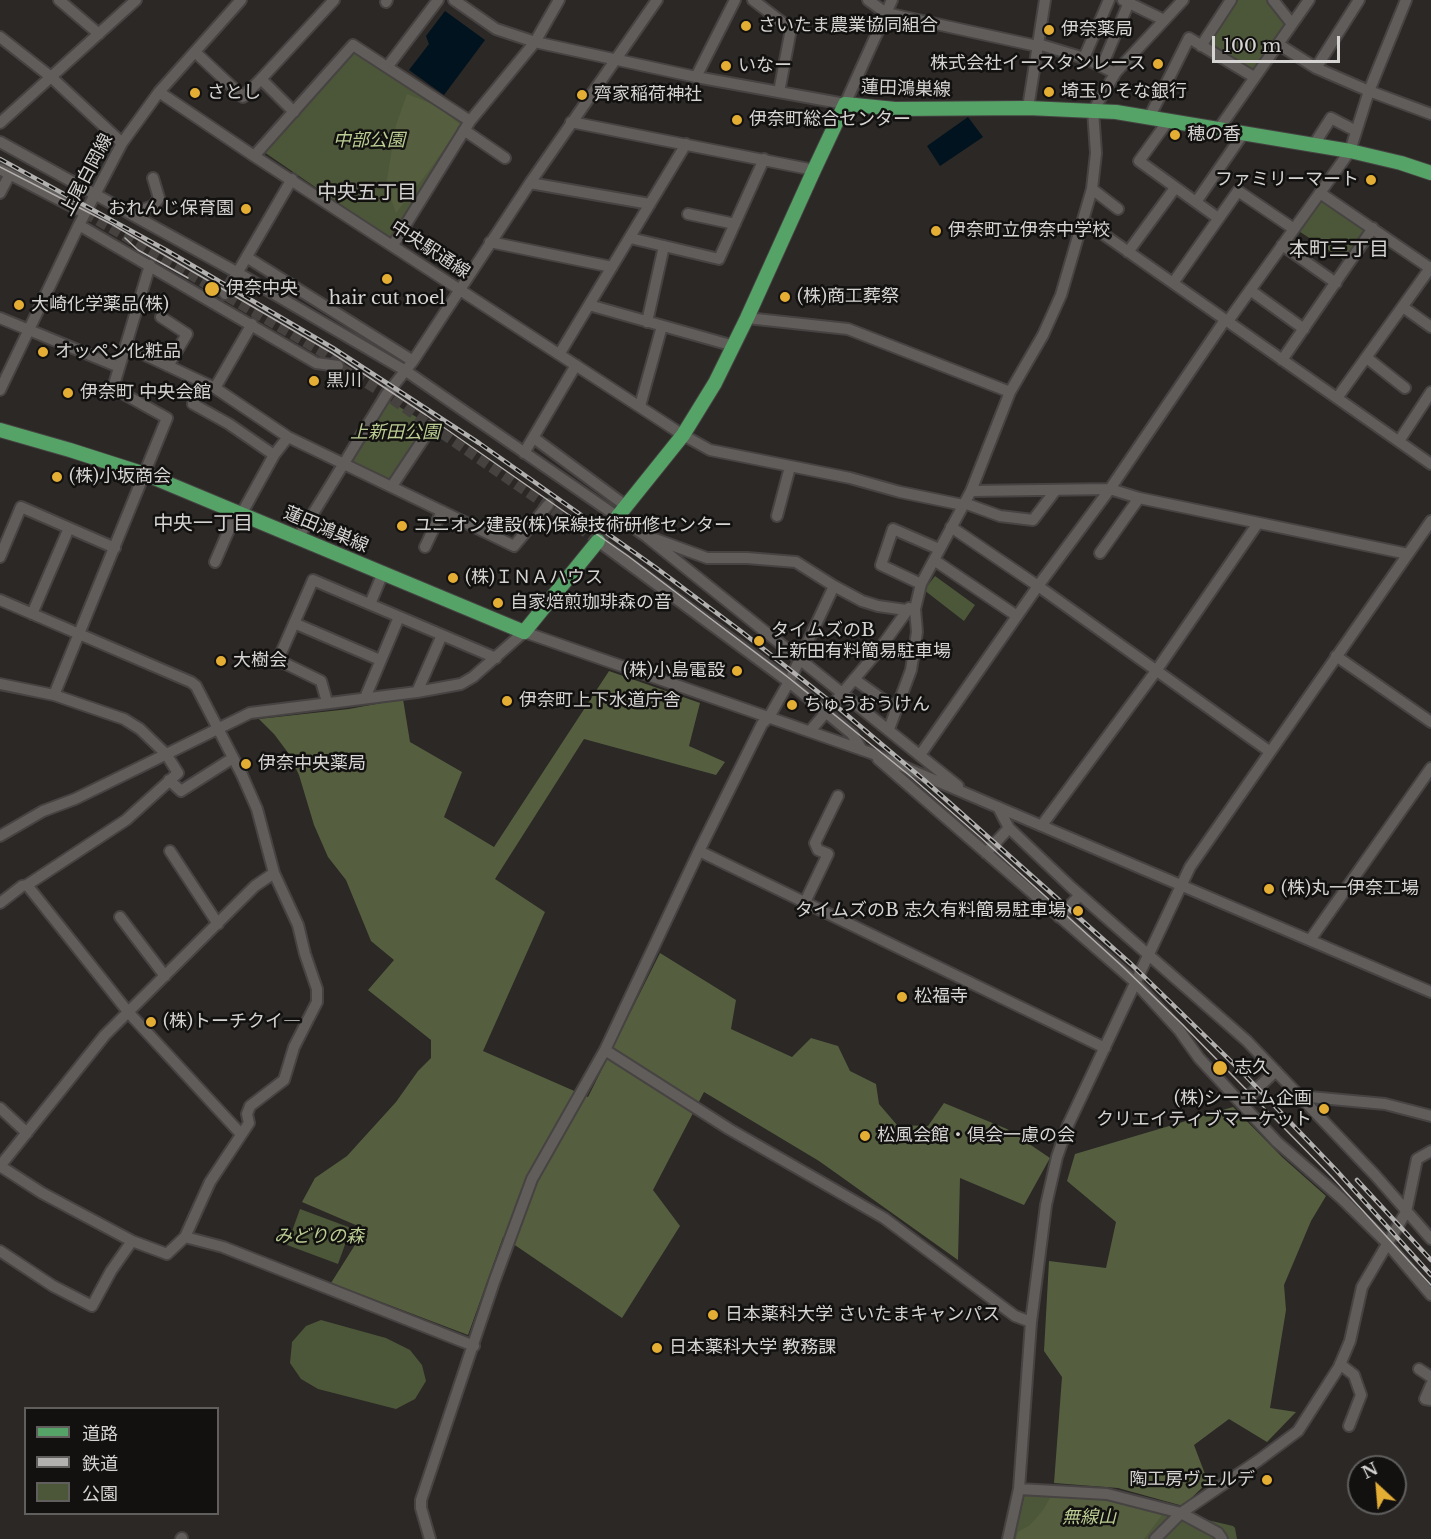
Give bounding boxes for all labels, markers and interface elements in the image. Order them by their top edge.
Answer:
place label: さいたま農業協同組合 [758,15,938,37]
marker: さいたま農業協同組合 [739,19,753,33]
place label: 伊奈薬局 [1061,19,1133,41]
marker: 伊奈薬局 [1042,23,1056,37]
scale bar [1215,24,1342,62]
text: 100 m [1223,35,1281,57]
place label: 株式会社イースタンレース [930,53,1146,75]
place label: いなー [738,55,792,77]
marker: 株式会社イースタンレース [1151,57,1165,71]
marker: いなー [719,59,733,73]
street label: 蓮田鴻巣線 [861,77,951,101]
place label: 埼玉りそな銀行 [1061,81,1187,103]
place label: さとし [207,82,261,104]
place label: 齊家稲荷神社 [594,84,702,106]
marker: 埼玉りそな銀行 [1042,85,1056,99]
marker: さとし [188,86,202,100]
marker: 齊家稲荷神社 [575,88,589,102]
place label: 伊奈町総合センター [749,109,911,131]
marker: 伊奈町総合センター [730,113,744,127]
place label: 穂の香 [1187,124,1241,146]
marker: 穂の香 [1168,128,1182,142]
street label: 上尾白岡線 [56,130,118,220]
park label: 中部公園 [333,130,405,152]
place label: ファミリーマート [1215,169,1359,191]
marker: ファミリーマート [1364,173,1378,187]
district label: 中央五丁目 [317,181,417,205]
place label: おれんじ保育園 [108,198,234,220]
marker: おれんじ保育園 [239,202,253,216]
street label: 中央駅通線 [386,216,474,284]
place label: 伊奈町立伊奈中学校 [948,220,1110,242]
marker: 伊奈町立伊奈中学校 [929,224,943,238]
district label: 本町三丁目 [1289,238,1389,262]
marker: hair cut noel [380,272,394,286]
place label: 伊奈中央 [226,278,298,300]
marker: 伊奈中央 [203,280,221,298]
place label: (株)商工葬祭 [797,286,899,308]
place label: hair cut noel [329,288,445,310]
marker: (株)商工葬祭 [778,290,792,304]
place label: 大崎化学薬品(株) [31,294,169,316]
marker: 大崎化学薬品(株) [12,298,26,312]
place label: オッペン化粧品 [55,341,181,363]
marker: オッペン化粧品 [36,345,50,359]
place label: 黒川 [326,370,362,392]
marker: 黒川 [307,374,321,388]
place label: 伊奈町 中央会館 [80,382,211,404]
marker: 伊奈町 中央会館 [61,386,75,400]
park label: 上新田公園 [350,422,440,444]
place label: (株)小坂商会 [69,466,171,488]
marker: (株)小坂商会 [50,470,64,484]
street label: 蓮田鴻巣線 [280,502,372,558]
district label: 中央一丁目 [153,512,253,536]
place label: ユニオン建設(株)保線技術研修センター [414,515,732,537]
marker: ユニオン建設(株)保線技術研修センター [395,519,409,533]
place label: (株)ＩＮＡハウス [465,567,603,589]
marker: (株)ＩＮＡハウス [446,571,460,585]
place label: 自家焙煎珈琲森の音 [510,592,672,614]
marker: 自家焙煎珈琲森の音 [491,596,505,610]
place label: タイムズのB 上新田有料簡易駐車場 [771,620,951,662]
marker: タイムズのB 上新田有料簡易駐車場 [752,634,766,648]
place label: 大樹会 [233,650,287,672]
marker: 大樹会 [214,654,228,668]
place label: (株)小島電設 [623,660,725,682]
marker: (株)小島電設 [730,664,744,678]
place label: 伊奈町上下水道庁舎 [519,690,681,712]
marker: 伊奈町上下水道庁舎 [500,694,514,708]
place label: ちゅうおうけん [804,694,930,716]
marker: ちゅうおうけん [785,698,799,712]
place label: 伊奈中央薬局 [258,753,366,775]
marker: 伊奈中央薬局 [239,757,253,771]
place label: (株)丸一伊奈工場 [1281,878,1419,900]
marker: (株)丸一伊奈工場 [1262,882,1276,896]
place label: タイムズのB 志久有料簡易駐車場 [795,900,1066,922]
marker: タイムズのB 志久有料簡易駐車場 [1071,904,1085,918]
place label: 松福寺 [914,986,968,1008]
marker: 松福寺 [895,990,909,1004]
place label: (株)トーチクイ― [163,1011,301,1033]
marker: (株)トーチクイ― [144,1015,158,1029]
place label: 志久 [1234,1057,1270,1079]
marker: 志久 [1211,1059,1229,1077]
place label: (株)シーエム企画 クリエイティブマーケット [1096,1088,1312,1130]
marker: (株)シーエム企画 クリエイティブマーケット [1317,1102,1331,1116]
place label: 松風会館・倶会一慮の会 [877,1125,1075,1147]
marker: 松風会館・倶会一慮の会 [858,1129,872,1143]
park label: みどりの森 [274,1226,364,1248]
place label: 日本薬科大学 さいたまキャンパス [725,1304,1000,1326]
marker: 日本薬科大学 さいたまキャンパス [706,1308,720,1322]
place label: 日本薬科大学 教務課 [669,1337,836,1359]
marker: 日本薬科大学 教務課 [650,1341,664,1355]
legend [24,1407,219,1515]
text: 道路 [82,1423,118,1445]
text: 鉄道 [82,1453,118,1475]
north arrow [1347,1455,1407,1515]
text: N [1359,1458,1381,1483]
place label: 陶工房ヴェルデ [1129,1469,1255,1491]
marker: 陶工房ヴェルデ [1260,1473,1274,1487]
text: 公園 [82,1483,118,1505]
park label: 無線山 [1062,1507,1116,1529]

